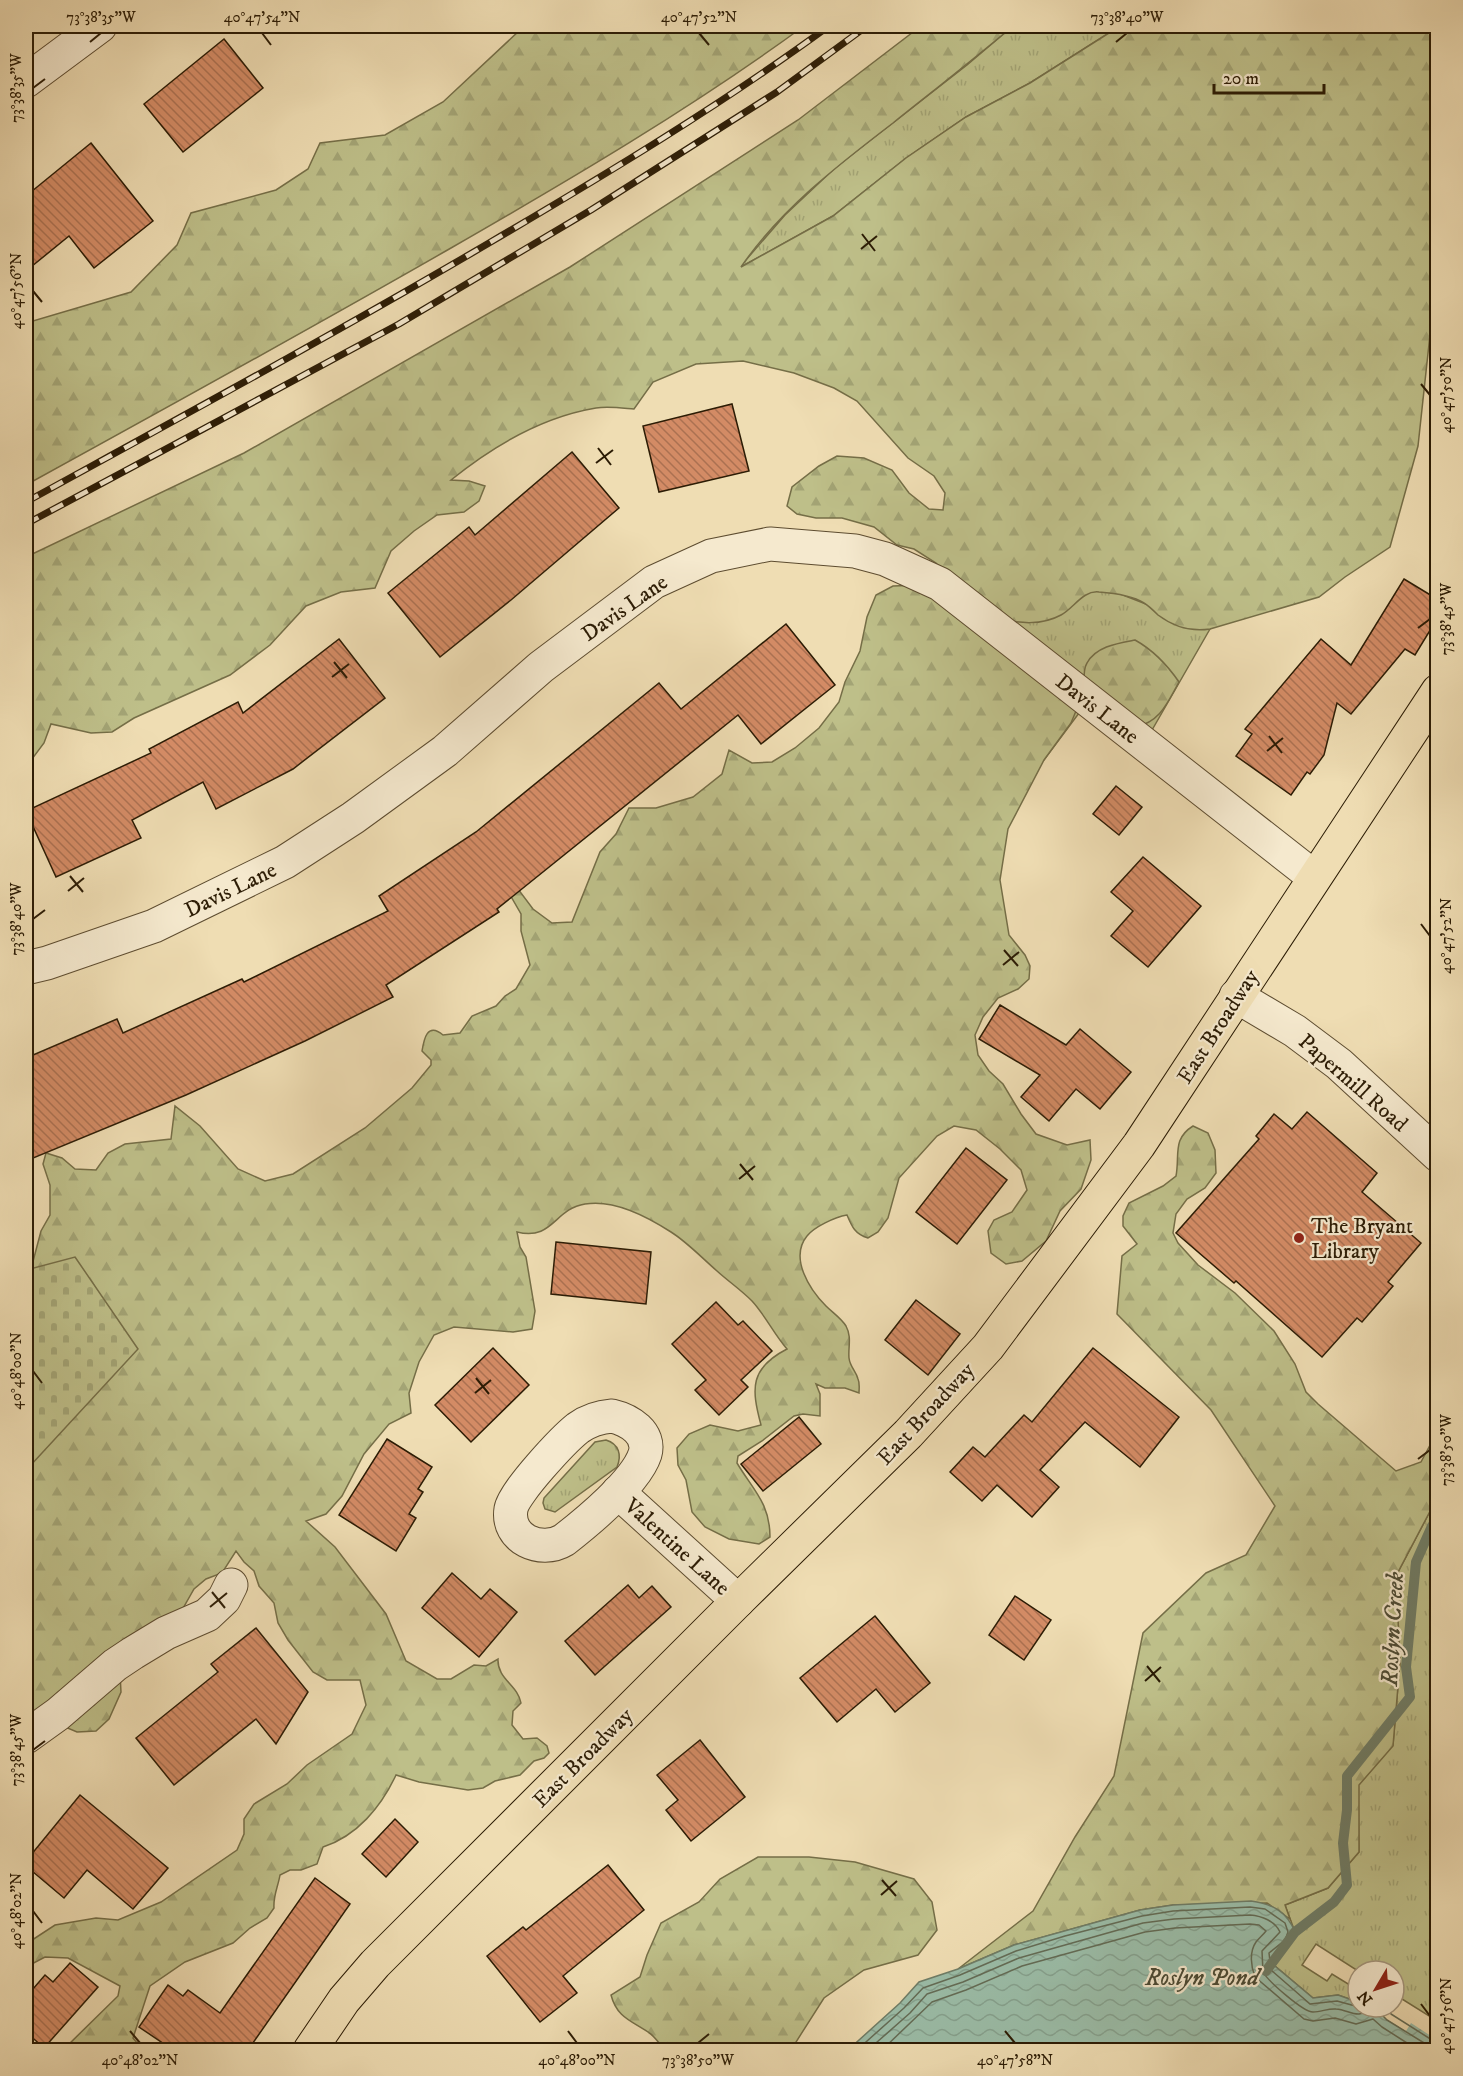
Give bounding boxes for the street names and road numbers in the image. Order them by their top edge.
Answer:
street label: Davis Lane [577,569,673,648]
street label: Davis Lane [1050,668,1144,750]
street label: Davis Lane [180,857,281,924]
street label: East Broadway [1171,964,1265,1089]
street label: Papermill Road [1293,1028,1413,1138]
street label: East Broadway [872,1357,981,1471]
street label: Valentine Lane [618,1492,735,1602]
street label: East Broadway [527,1702,639,1814]

